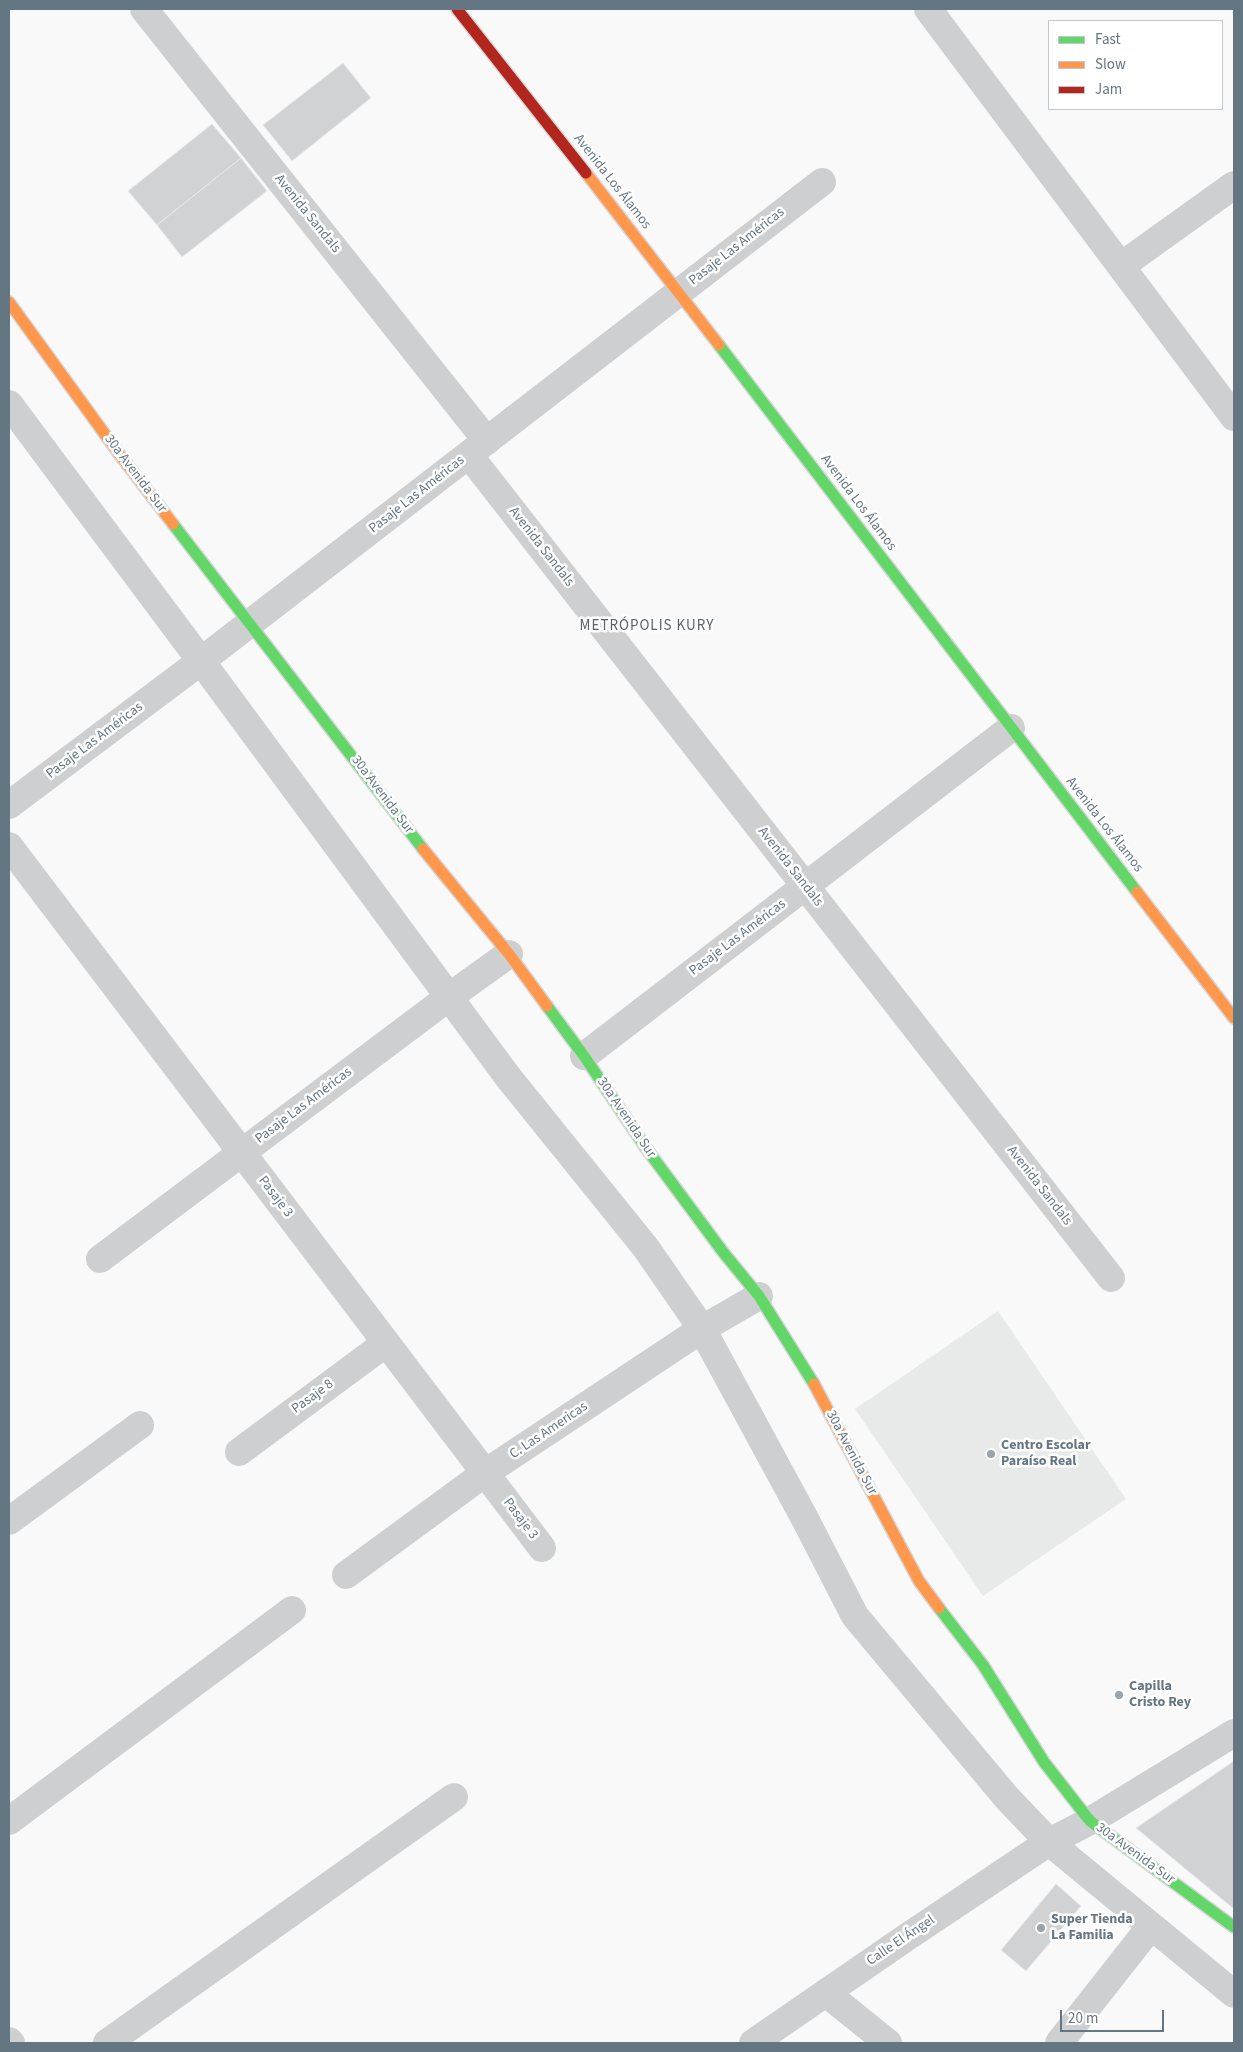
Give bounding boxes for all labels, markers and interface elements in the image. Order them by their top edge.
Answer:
legend [1048,20,1223,110]
text: Fast [1095,29,1121,50]
text: Slow [1095,54,1126,75]
text: Jam [1095,79,1122,100]
street label: Avenida Los Álamos [570,131,654,233]
street label: Avenida Sandals [270,171,344,257]
street label: Pasaje Las Américas [686,204,788,290]
street label: 30a Avenida Sur [100,432,170,516]
street label: Pasaje Las Américas [366,452,468,538]
street label: Avenida Los Álamos [816,452,900,554]
street label: Avenida Sandals [505,504,577,590]
district label: METRÓPOLIS KURY [578,618,716,636]
street label: Pasaje Las Américas [43,699,147,783]
street label: 30a Avenida Sur [347,753,417,837]
street label: Avenida Los Álamos [1062,774,1146,876]
street label: Avenida Sandals [754,824,826,910]
street label: Pasaje Las Américas [686,896,790,980]
street label: Pasaje Las Américas [252,1064,356,1148]
street label: 30a Avenida Sur [593,1075,659,1161]
street label: Avenida Sandals [1003,1143,1075,1229]
street label: Pasaje 3 [254,1173,296,1221]
street label: Pasaje 8 [289,1376,337,1418]
street label: C. Las Americas [507,1399,591,1463]
street label: 30a Avenida Sur [822,1408,880,1498]
place label: Centro Escolar Paraíso Real [1001,1438,1091,1470]
marker: Centro Escolar Paraíso Real [985,1448,997,1460]
street label: Pasaje 3 [499,1495,541,1543]
place label: Capilla Cristo Rey [1129,1679,1191,1711]
marker: Capilla Cristo Rey [1113,1689,1125,1701]
street label: 30a Avenida Sur [1092,1820,1178,1888]
street label: Calle El Ángel [864,1912,938,1970]
place label: Super Tienda La Familia [1051,1912,1133,1944]
marker: Super Tienda La Familia [1035,1922,1047,1934]
scale bar [1063,2000,1167,2032]
text: 20 m [1068,2008,1098,2029]

